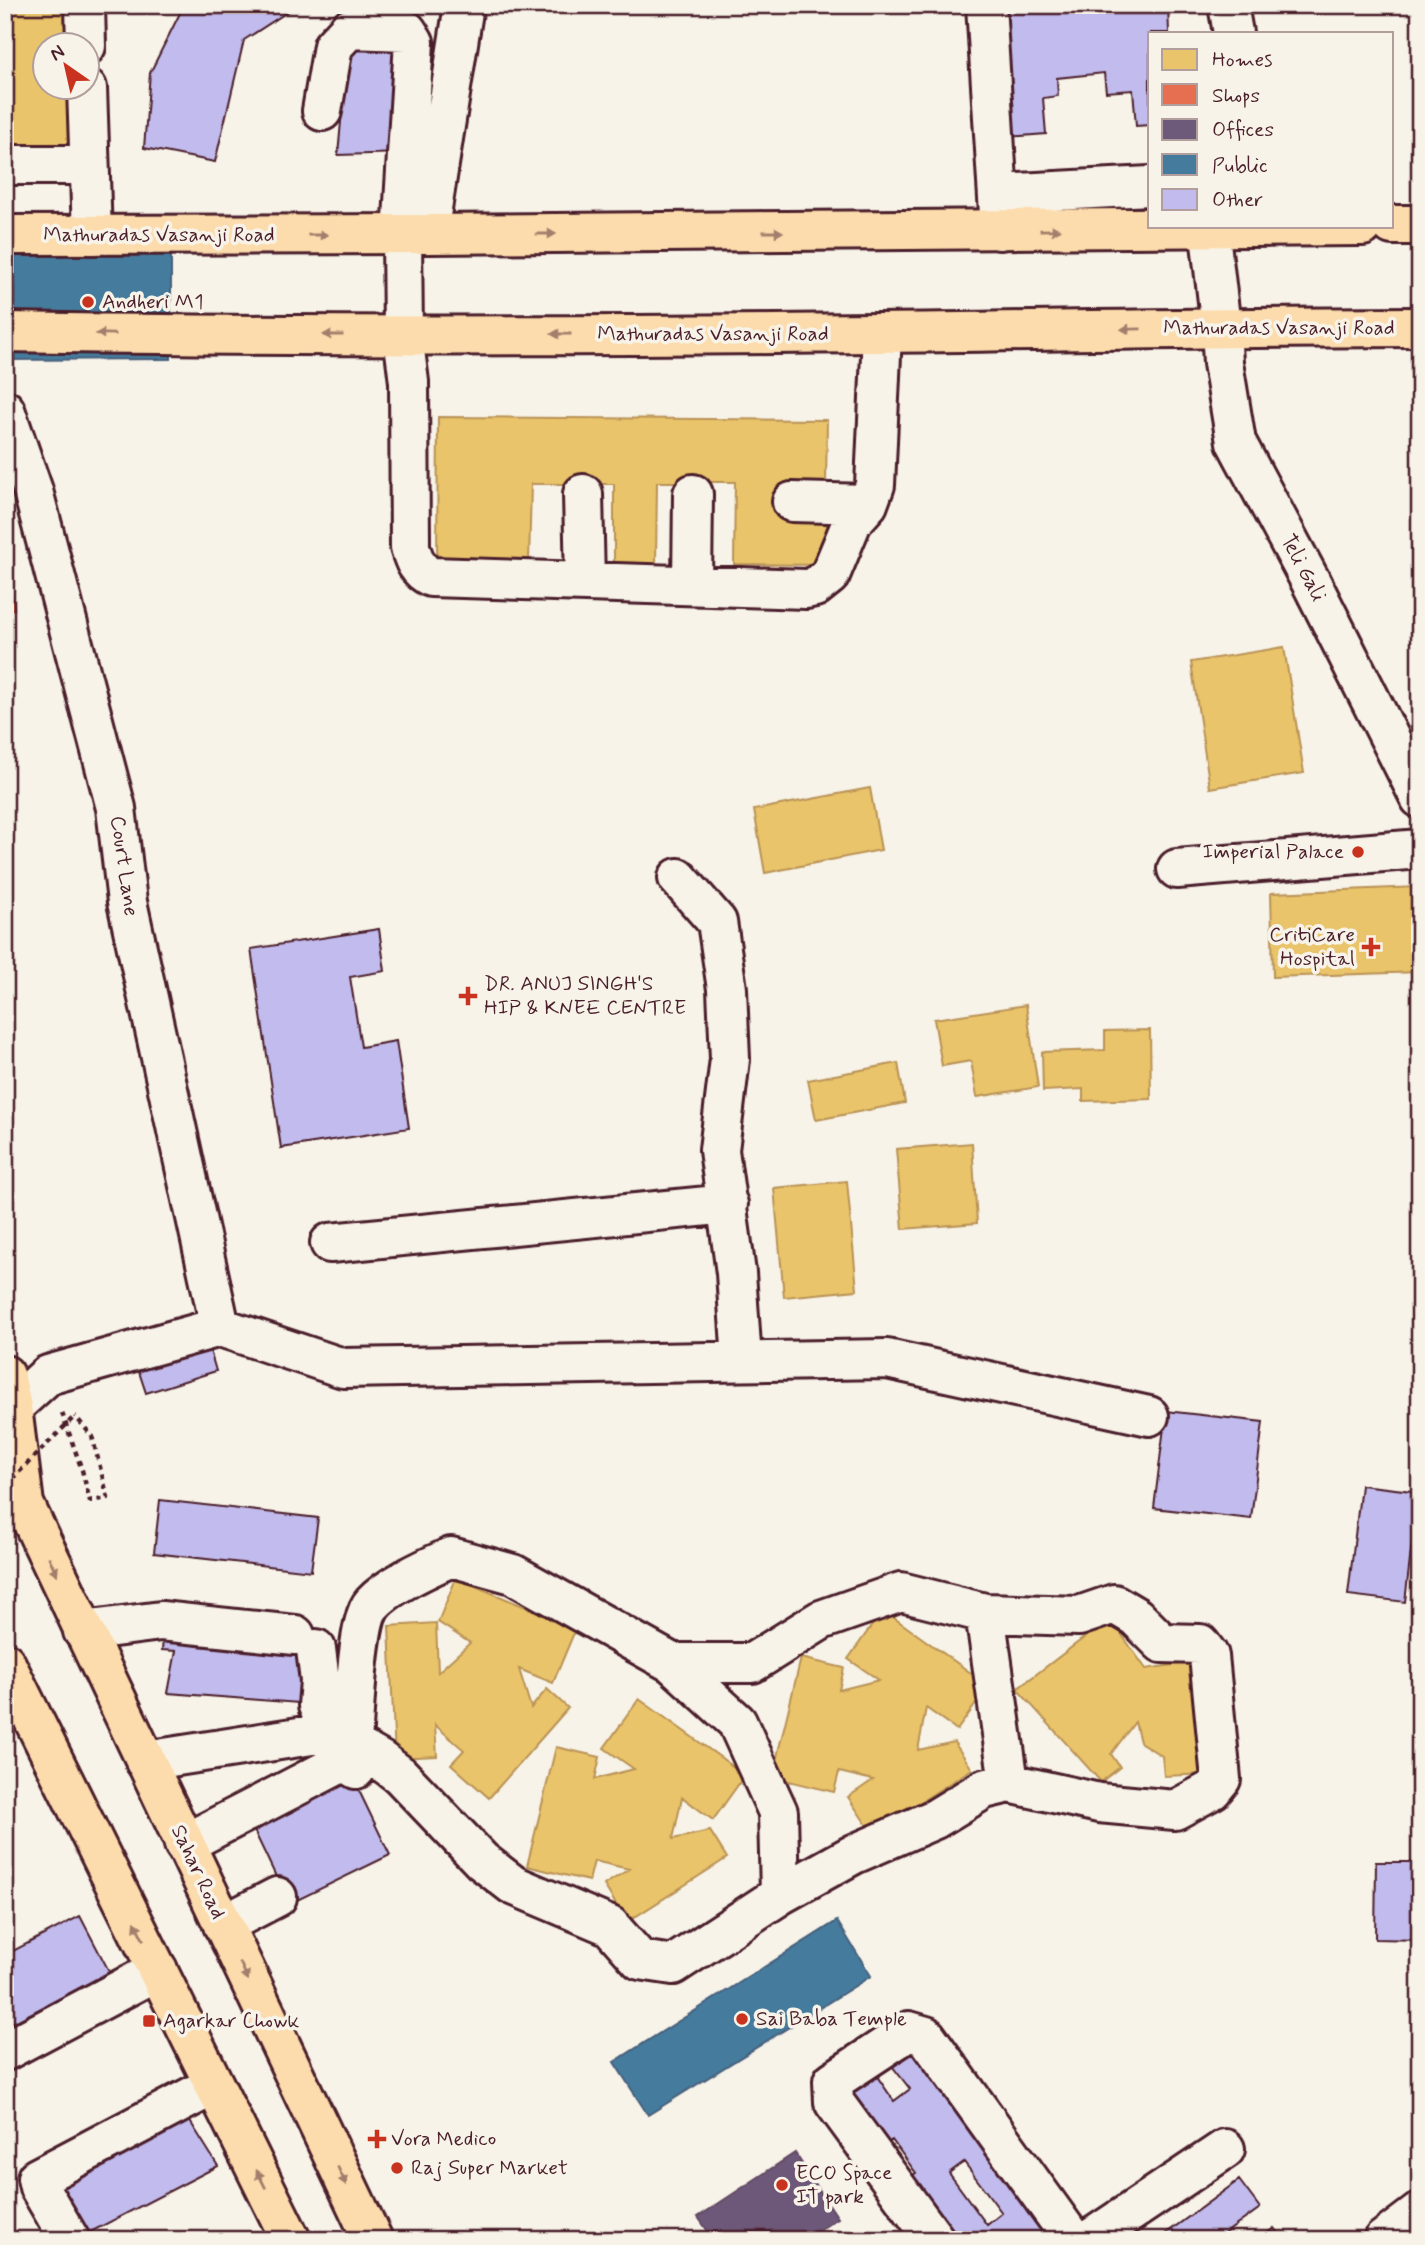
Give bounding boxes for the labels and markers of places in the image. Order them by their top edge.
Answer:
place label: Andheri M1 [102,288,204,316]
marker: Andheri M1 [80,294,96,310]
place label: Imperial Palace [1202,838,1344,866]
marker: Imperial Palace [1350,844,1366,860]
place label: CritiCare Hospital [1269,921,1355,973]
marker: CritiCare Hospital [1361,937,1381,957]
place label: DR. ANUJ SINGH'S HIP & KNEE CENTRE [484,970,686,1022]
marker: DR. ANUJ SINGH'S HIP & KNEE CENTRE [458,986,478,1006]
place label: Sai Baba Temple [756,2005,907,2033]
place label: Agarkar Chowk [163,2007,300,2035]
marker: Sai Baba Temple [734,2011,750,2027]
marker: Agarkar Chowk [141,2013,157,2029]
place label: Vora Medico [391,2125,496,2153]
marker: Vora Medico [369,2131,385,2147]
place label: Raj Super Market [411,2154,568,2182]
place label: ECO Space IT park [796,2159,892,2211]
marker: Raj Super Market [389,2160,405,2176]
marker: ECO Space IT park [774,2177,790,2193]

